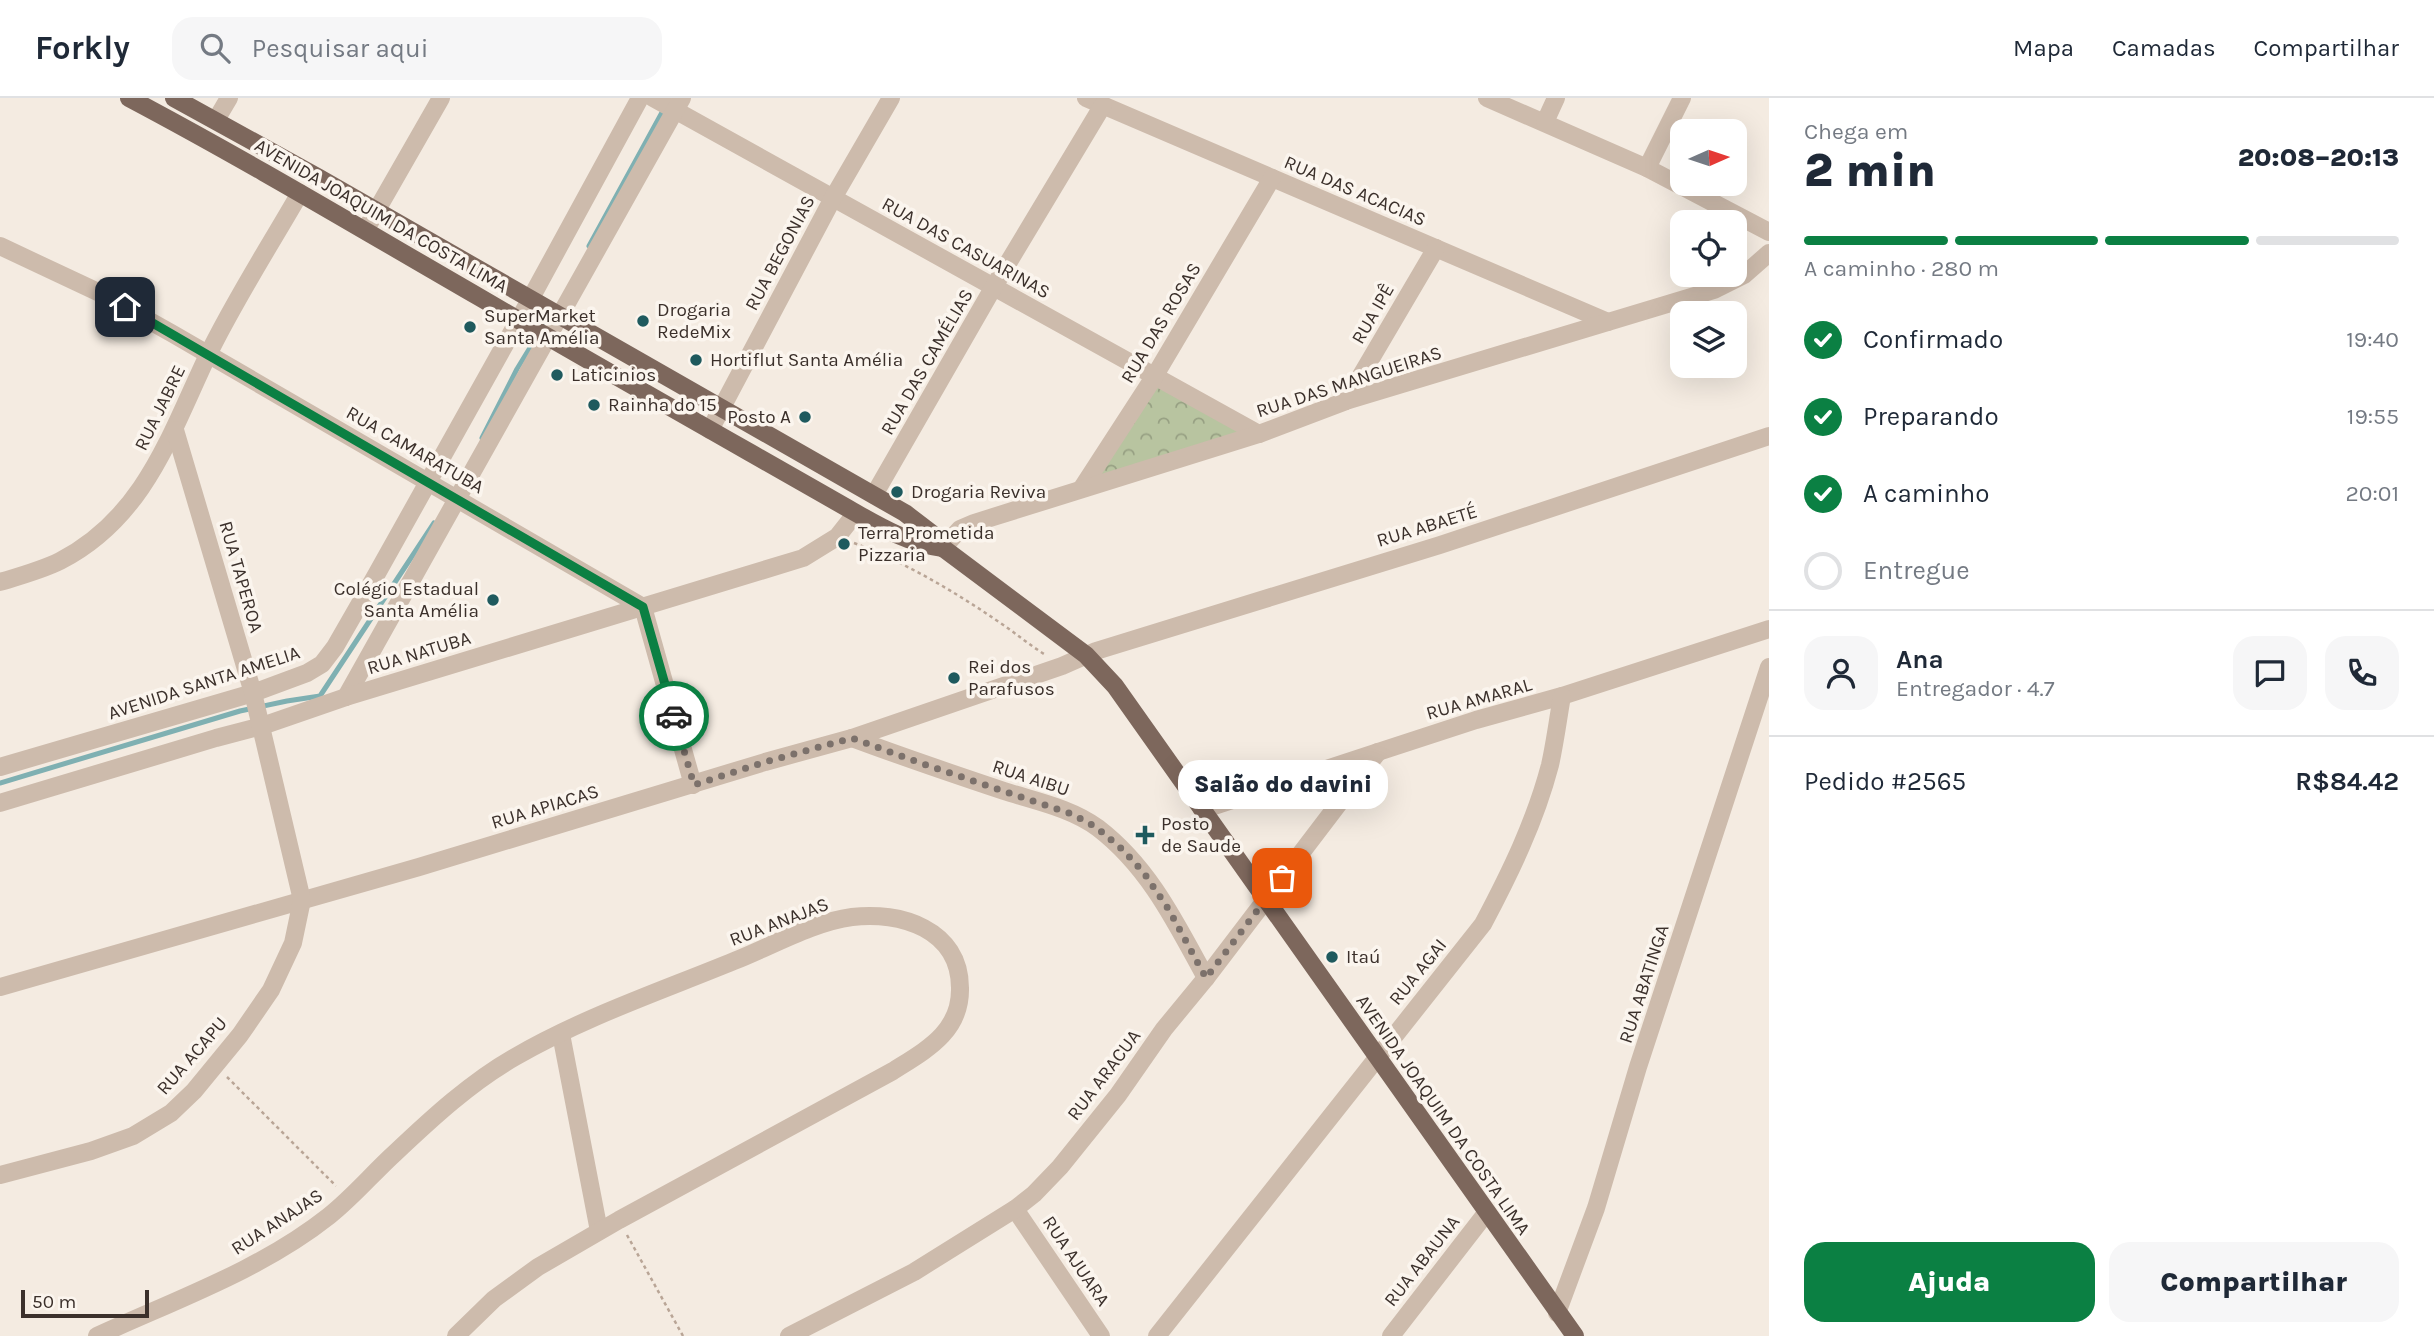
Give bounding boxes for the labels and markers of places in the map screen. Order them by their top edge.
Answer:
pin [95,277,155,337]
place label: Drogaria RedeMix [657,299,731,343]
place label: SuperMarket Santa Amélia [484,305,599,349]
marker: Drogaria RedeMix [635,313,651,329]
marker: SuperMarket Santa Amélia [462,319,478,335]
place label: Hortiflut Santa Amélia [710,349,903,371]
marker: Hortiflut Santa Amélia [688,352,704,368]
place label: Laticinios [571,364,656,386]
marker: Laticinios [549,367,565,383]
place label: Rainha do 15 [608,394,717,416]
marker: Rainha do 15 [586,397,602,413]
place label: Posto A [727,406,791,428]
marker: Posto A [797,409,813,425]
place label: Drogaria Reviva [911,481,1046,503]
marker: Drogaria Reviva [889,484,905,500]
place label: Terra Prometida Pizzaria [858,522,994,566]
marker: Terra Prometida Pizzaria [836,536,852,552]
place label: Colégio Estadual Santa Amélia [334,578,479,622]
marker: Colégio Estadual Santa Amélia [485,592,501,608]
place label: Rei dos Parafusos [968,656,1055,700]
marker: Rei dos Parafusos [946,670,962,686]
callout: Salão do davini [1177,759,1387,808]
place label: Posto de Saude [1161,813,1241,857]
marker: Posto de Saude [1135,825,1155,845]
pin [1252,848,1312,908]
place label: Itaú [1346,946,1380,968]
marker: Itaú [1324,949,1340,965]

